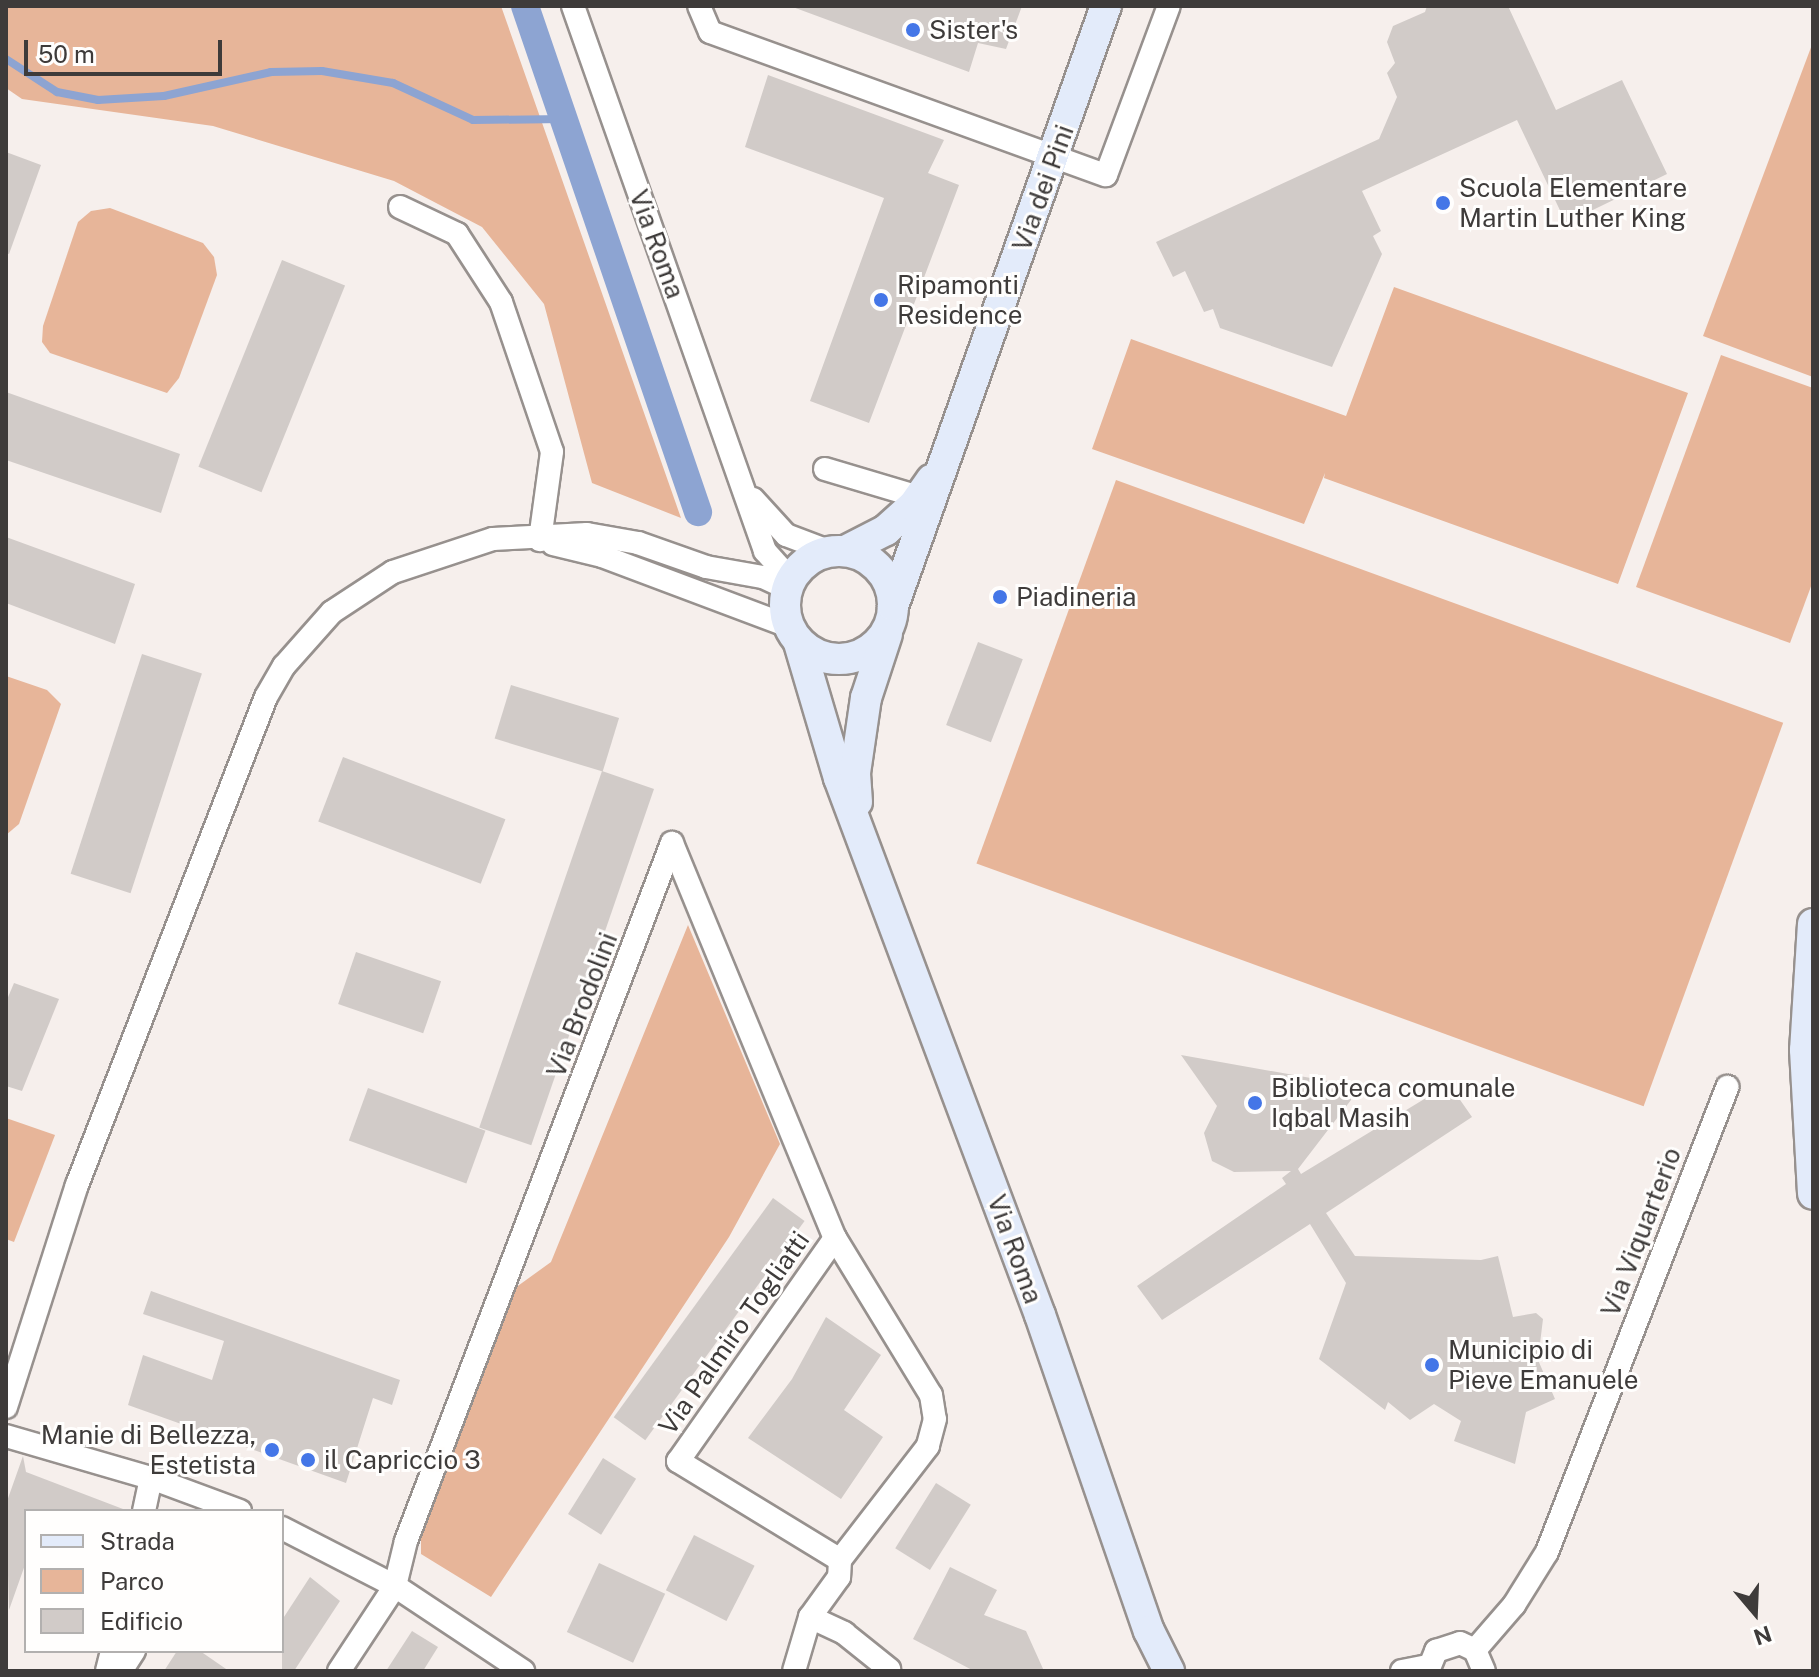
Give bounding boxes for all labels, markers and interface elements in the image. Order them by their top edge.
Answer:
place label: Sister's [929,14,1018,46]
marker: Sister's [904,21,922,39]
scale bar [28,24,226,74]
text: 50 m [38,40,95,68]
street label: Via dei Pini [1006,121,1080,255]
place label: Scuola Elementare Martin Luther King [1459,172,1687,234]
street label: Via Roma [623,185,691,303]
marker: Scuola Elementare Martin Luther King [1434,194,1452,212]
place label: Ripamonti Residence [897,269,1022,330]
marker: Ripamonti Residence [872,291,890,309]
place label: Piadineria [1016,581,1136,613]
marker: Piadineria [991,588,1009,606]
street label: Via Brodolini [540,928,624,1082]
place label: Biblioteca comunale Iqbal Masih [1271,1072,1516,1134]
marker: Biblioteca comunale Iqbal Masih [1246,1094,1264,1112]
street label: Via Viquarterio [1594,1143,1688,1321]
street label: Via Roma [981,1190,1049,1308]
street label: Via Palmiro Togliatti [652,1225,816,1441]
place label: Municipio di Pieve Emanuele [1448,1334,1639,1396]
marker: Municipio di Pieve Emanuele [1423,1356,1441,1374]
place label: Manie di Bellezza, Estetista [40,1419,256,1480]
marker: Manie di Bellezza, Estetista [263,1441,281,1459]
place label: il Capriccio 3 [324,1444,481,1476]
marker: il Capriccio 3 [299,1451,317,1469]
legend [24,1509,284,1653]
text: Strada [100,1527,175,1555]
text: Parco [100,1567,164,1595]
north arrow [1715,1573,1795,1653]
text: Edificio [100,1607,183,1635]
text: N [1750,1621,1775,1651]

